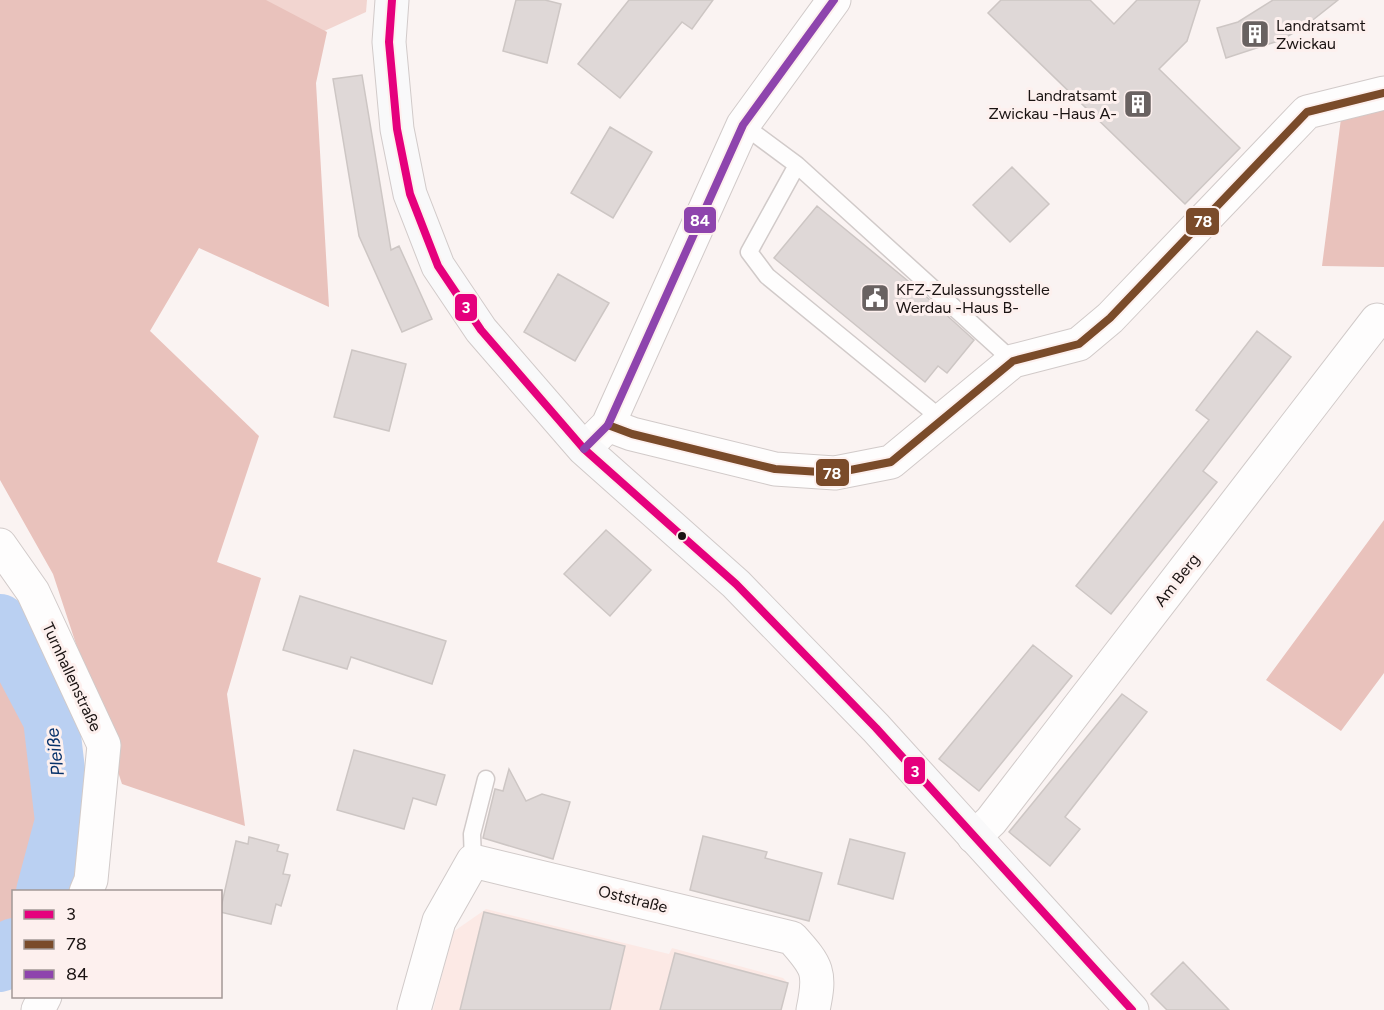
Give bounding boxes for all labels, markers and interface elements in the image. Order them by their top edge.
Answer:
place label: Landratsamt Zwickau [1276,16,1366,53]
building icon: Landratsamt Zwickau [1239,18,1271,50]
place label: Landratsamt Zwickau -Haus A- [989,86,1117,123]
building icon: Landratsamt Zwickau -Haus A- [1122,88,1154,120]
line badge: 84 [683,206,717,234]
line badge: 78 [1185,207,1220,236]
text: 84 [690,211,710,230]
text: 78 [1194,212,1213,231]
place label: KFZ-Zulassungsstelle Werdau -Haus B- [896,280,1050,317]
public building icon: KFZ-Zulassungsstelle Werdau -Haus B- [859,282,891,314]
line badge: 3 [454,293,478,322]
text: 3 [462,298,471,317]
line badge: 78 [815,458,850,487]
text: 78 [823,464,842,483]
unlabelled marker [676,530,688,542]
street label: Am Berg [1151,550,1203,610]
street label: Turnhallenstraße [38,620,106,735]
water label: Pleiße [41,726,69,777]
line badge: 3 [903,756,926,785]
text: 3 [911,762,920,781]
street label: Oststraße [596,881,670,917]
legend [12,890,222,998]
text: 3 [66,903,76,925]
text: 78 [66,933,87,955]
text: 84 [66,963,88,985]

